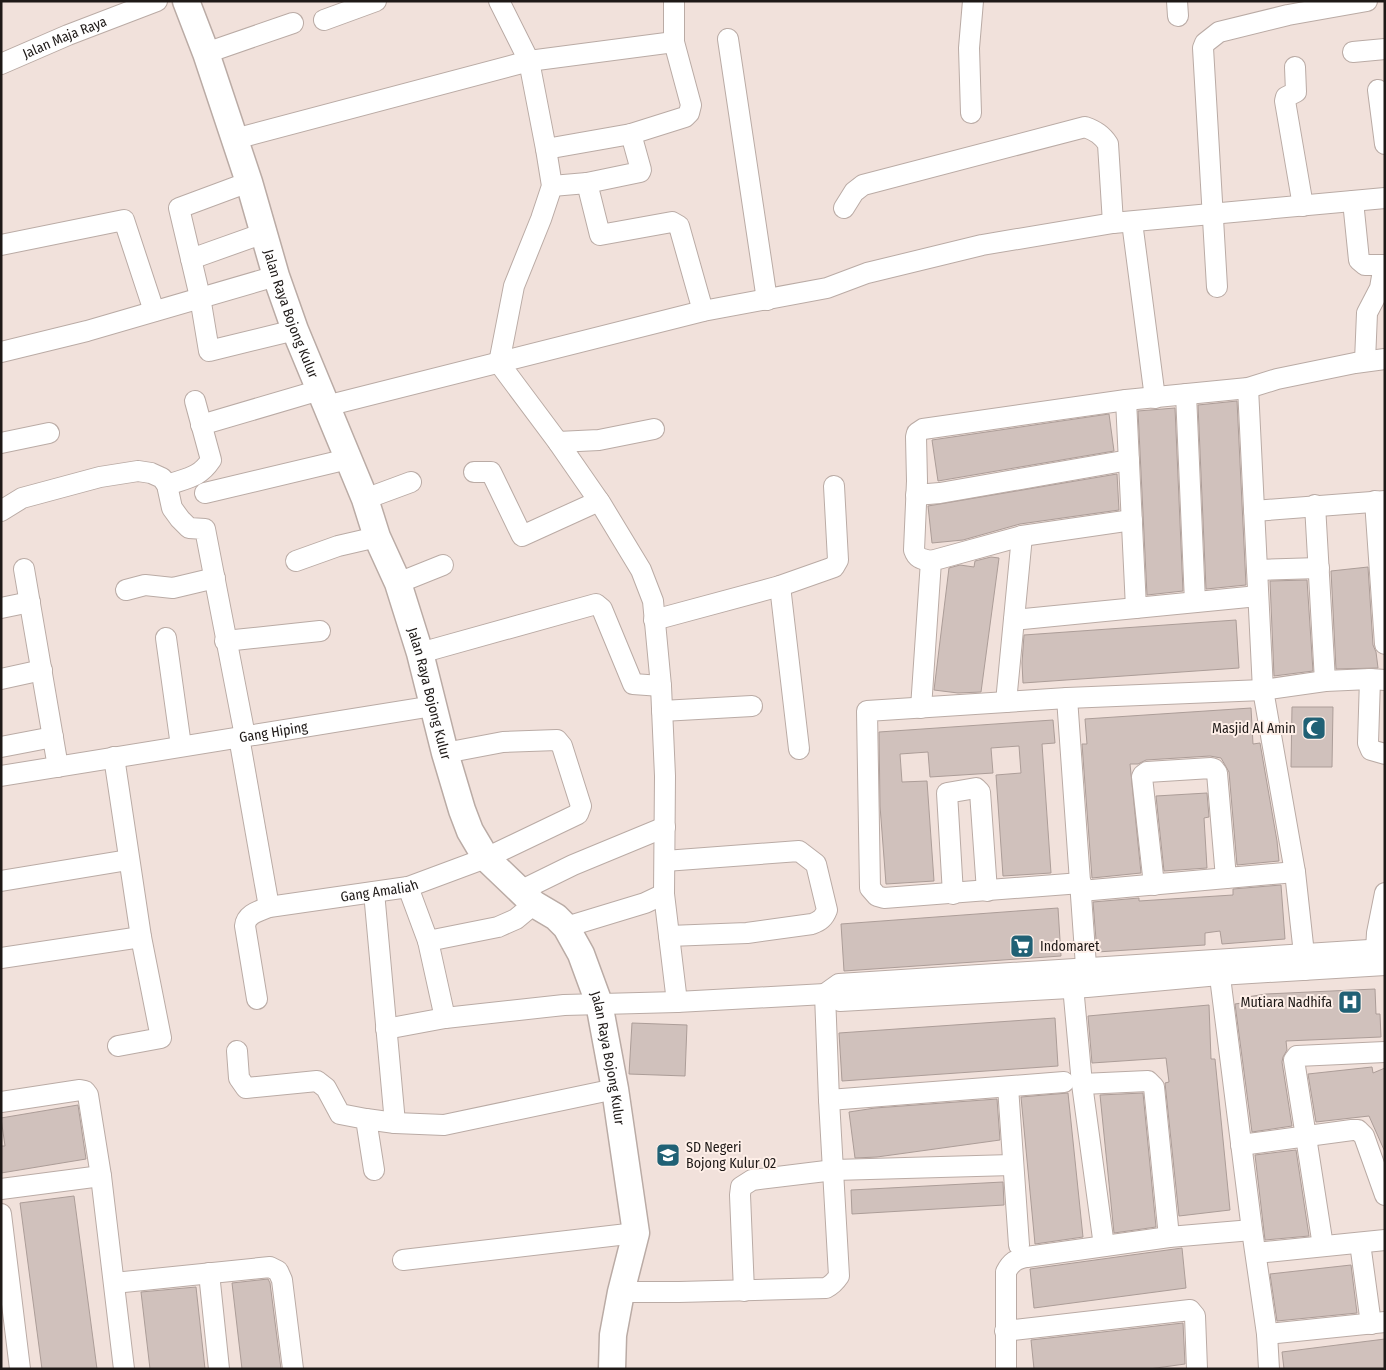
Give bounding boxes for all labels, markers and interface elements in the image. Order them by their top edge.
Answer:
street label: Jalan Maja Raya [20,13,109,62]
street label: Jalan Raya Bojong Kulur [260,247,322,381]
street label: Jalan Raya Bojong Kulur [404,625,455,762]
mosque icon: Masjid Al Amin [1301,715,1327,741]
street label: Gang Hiping [238,718,309,746]
place label: Masjid Al Amin [1212,720,1296,737]
street label: Gang Amaliah [339,875,421,905]
supermarket icon: Indomaret [1009,933,1035,959]
place label: Indomaret [1040,938,1100,955]
street label: Jalan Raya Bojong Kulur [587,989,629,1126]
hospital icon: Mutiara Nadhifa [1337,989,1363,1015]
place label: Mutiara Nadhifa [1241,994,1332,1011]
place label: SD Negeri Bojong Kulur 02 [686,1139,776,1172]
school or university icon: SD Negeri Bojong Kulur 02 [655,1142,681,1168]

